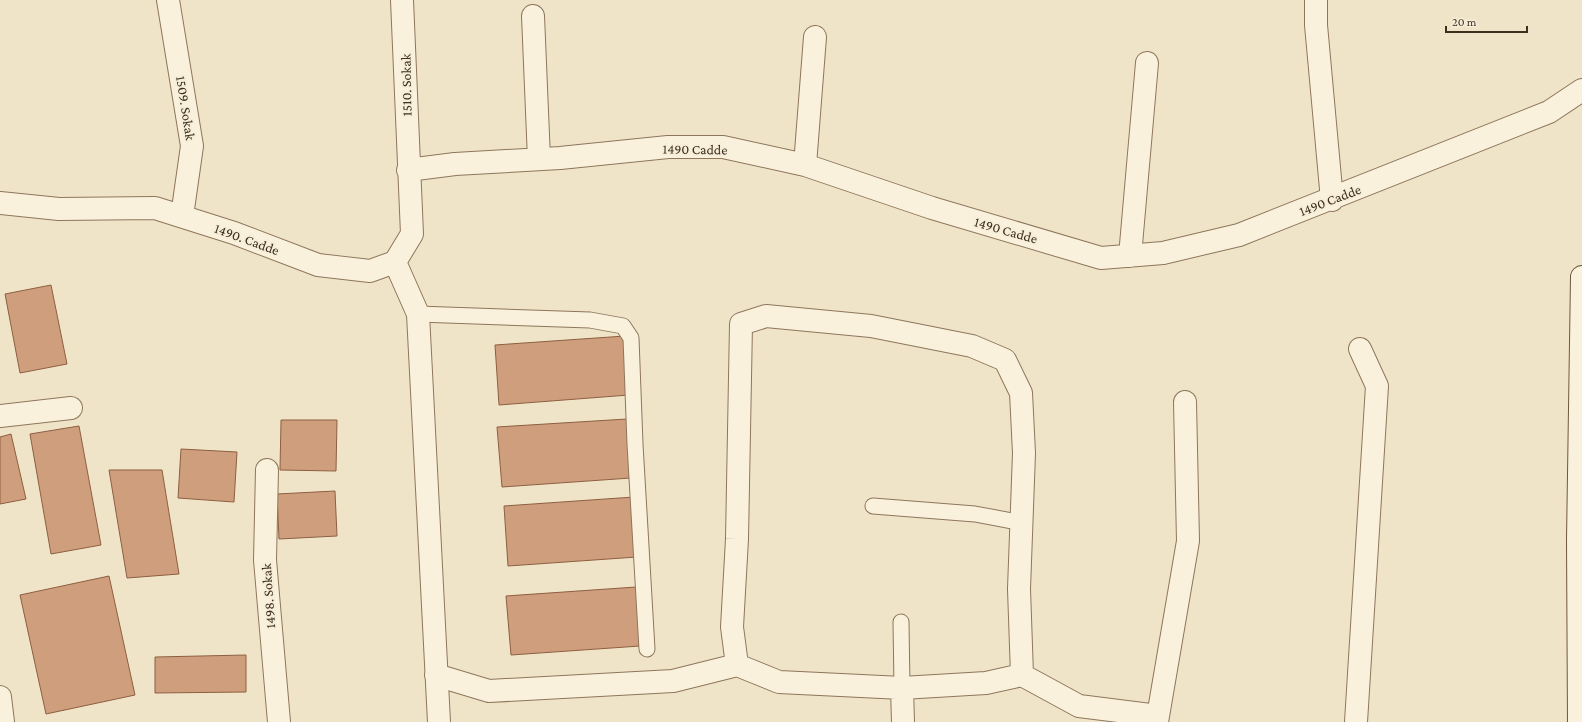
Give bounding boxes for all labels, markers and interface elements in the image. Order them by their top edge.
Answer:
scale bar [1446,8,1527,34]
text: 20 m [1452,15,1477,29]
street label: 1510. Sokak [397,53,415,116]
street label: 1509. Sokak [173,75,199,142]
street label: 1490 Cadde [662,140,728,158]
street label: 1490 Cadde [1297,181,1363,219]
street label: 1490 Cadde [973,213,1039,247]
street label: 1490. Cadde [212,220,282,258]
street label: 1498. Sokak [258,563,278,629]

